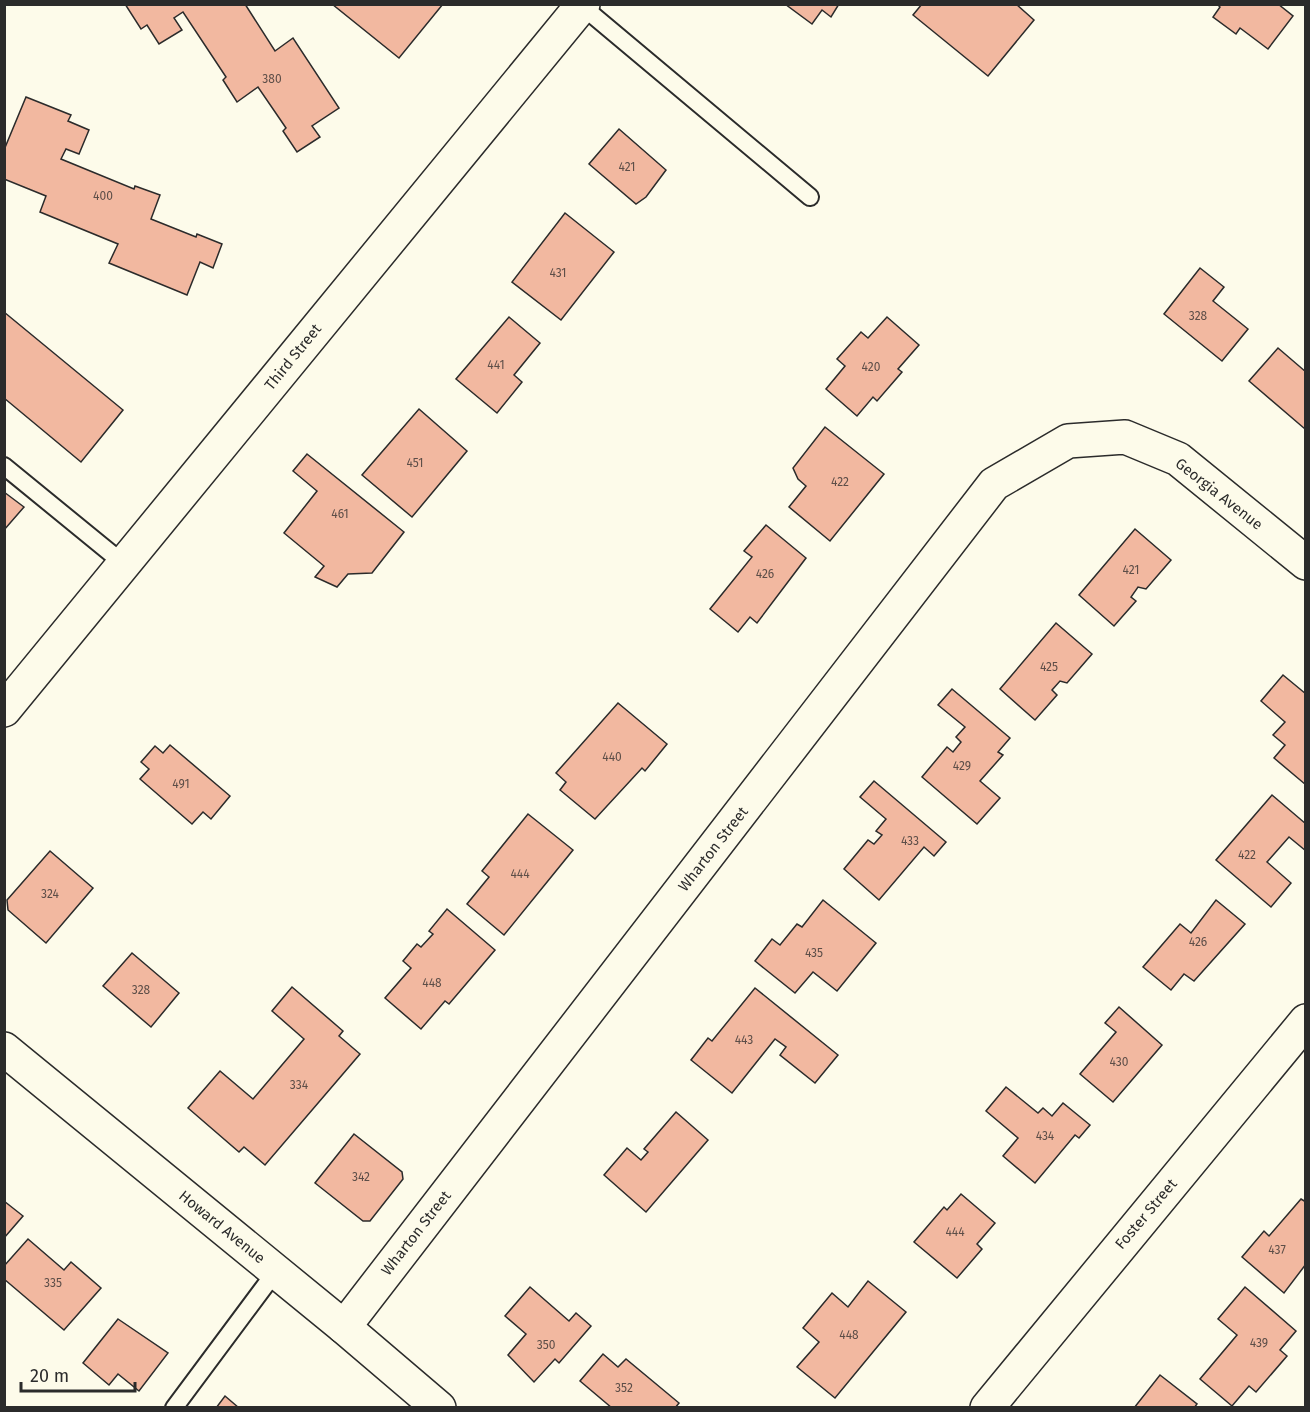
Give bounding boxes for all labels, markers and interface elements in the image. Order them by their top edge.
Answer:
house number: 380 [262,72,282,86]
house number: 421 [619,160,635,174]
house number: 400 [93,189,113,203]
house number: 431 [549,266,567,280]
house number: 328 [1189,309,1208,323]
street label: Third Street [261,320,325,394]
house number: 441 [487,358,505,372]
house number: 420 [862,360,881,374]
street label: Georgia Avenue [1172,454,1266,534]
house number: 451 [407,456,423,470]
house number: 422 [831,475,849,489]
house number: 461 [331,507,349,521]
house number: 421 [1123,563,1139,577]
house number: 426 [756,567,774,581]
house number: 425 [1040,660,1058,674]
house number: 440 [602,750,622,764]
house number: 429 [953,759,971,773]
house number: 491 [172,777,190,791]
street label: Wharton Street [674,803,752,895]
house number: 433 [901,834,919,848]
house number: 422 [1238,848,1256,862]
house number: 444 [510,867,530,881]
house number: 324 [41,887,60,901]
house number: 426 [1189,935,1207,949]
house number: 435 [805,946,823,960]
house number: 448 [422,976,442,990]
house number: 328 [132,983,151,997]
house number: 443 [735,1033,753,1047]
house number: 430 [1110,1055,1129,1069]
house number: 334 [290,1078,309,1092]
house number: 434 [1036,1129,1055,1143]
house number: 342 [352,1170,370,1184]
street label: Foster Street [1111,1175,1181,1253]
street label: Howard Avenue [175,1187,269,1267]
street label: Wharton Street [377,1187,455,1279]
house number: 444 [945,1225,965,1239]
house number: 437 [1268,1243,1286,1257]
house number: 335 [44,1276,62,1290]
house number: 448 [839,1328,859,1342]
house number: 439 [1250,1336,1268,1350]
house number: 350 [537,1338,556,1352]
scale bar [21,1355,135,1393]
text: 20 m [30,1365,69,1387]
house number: 352 [615,1381,633,1395]

